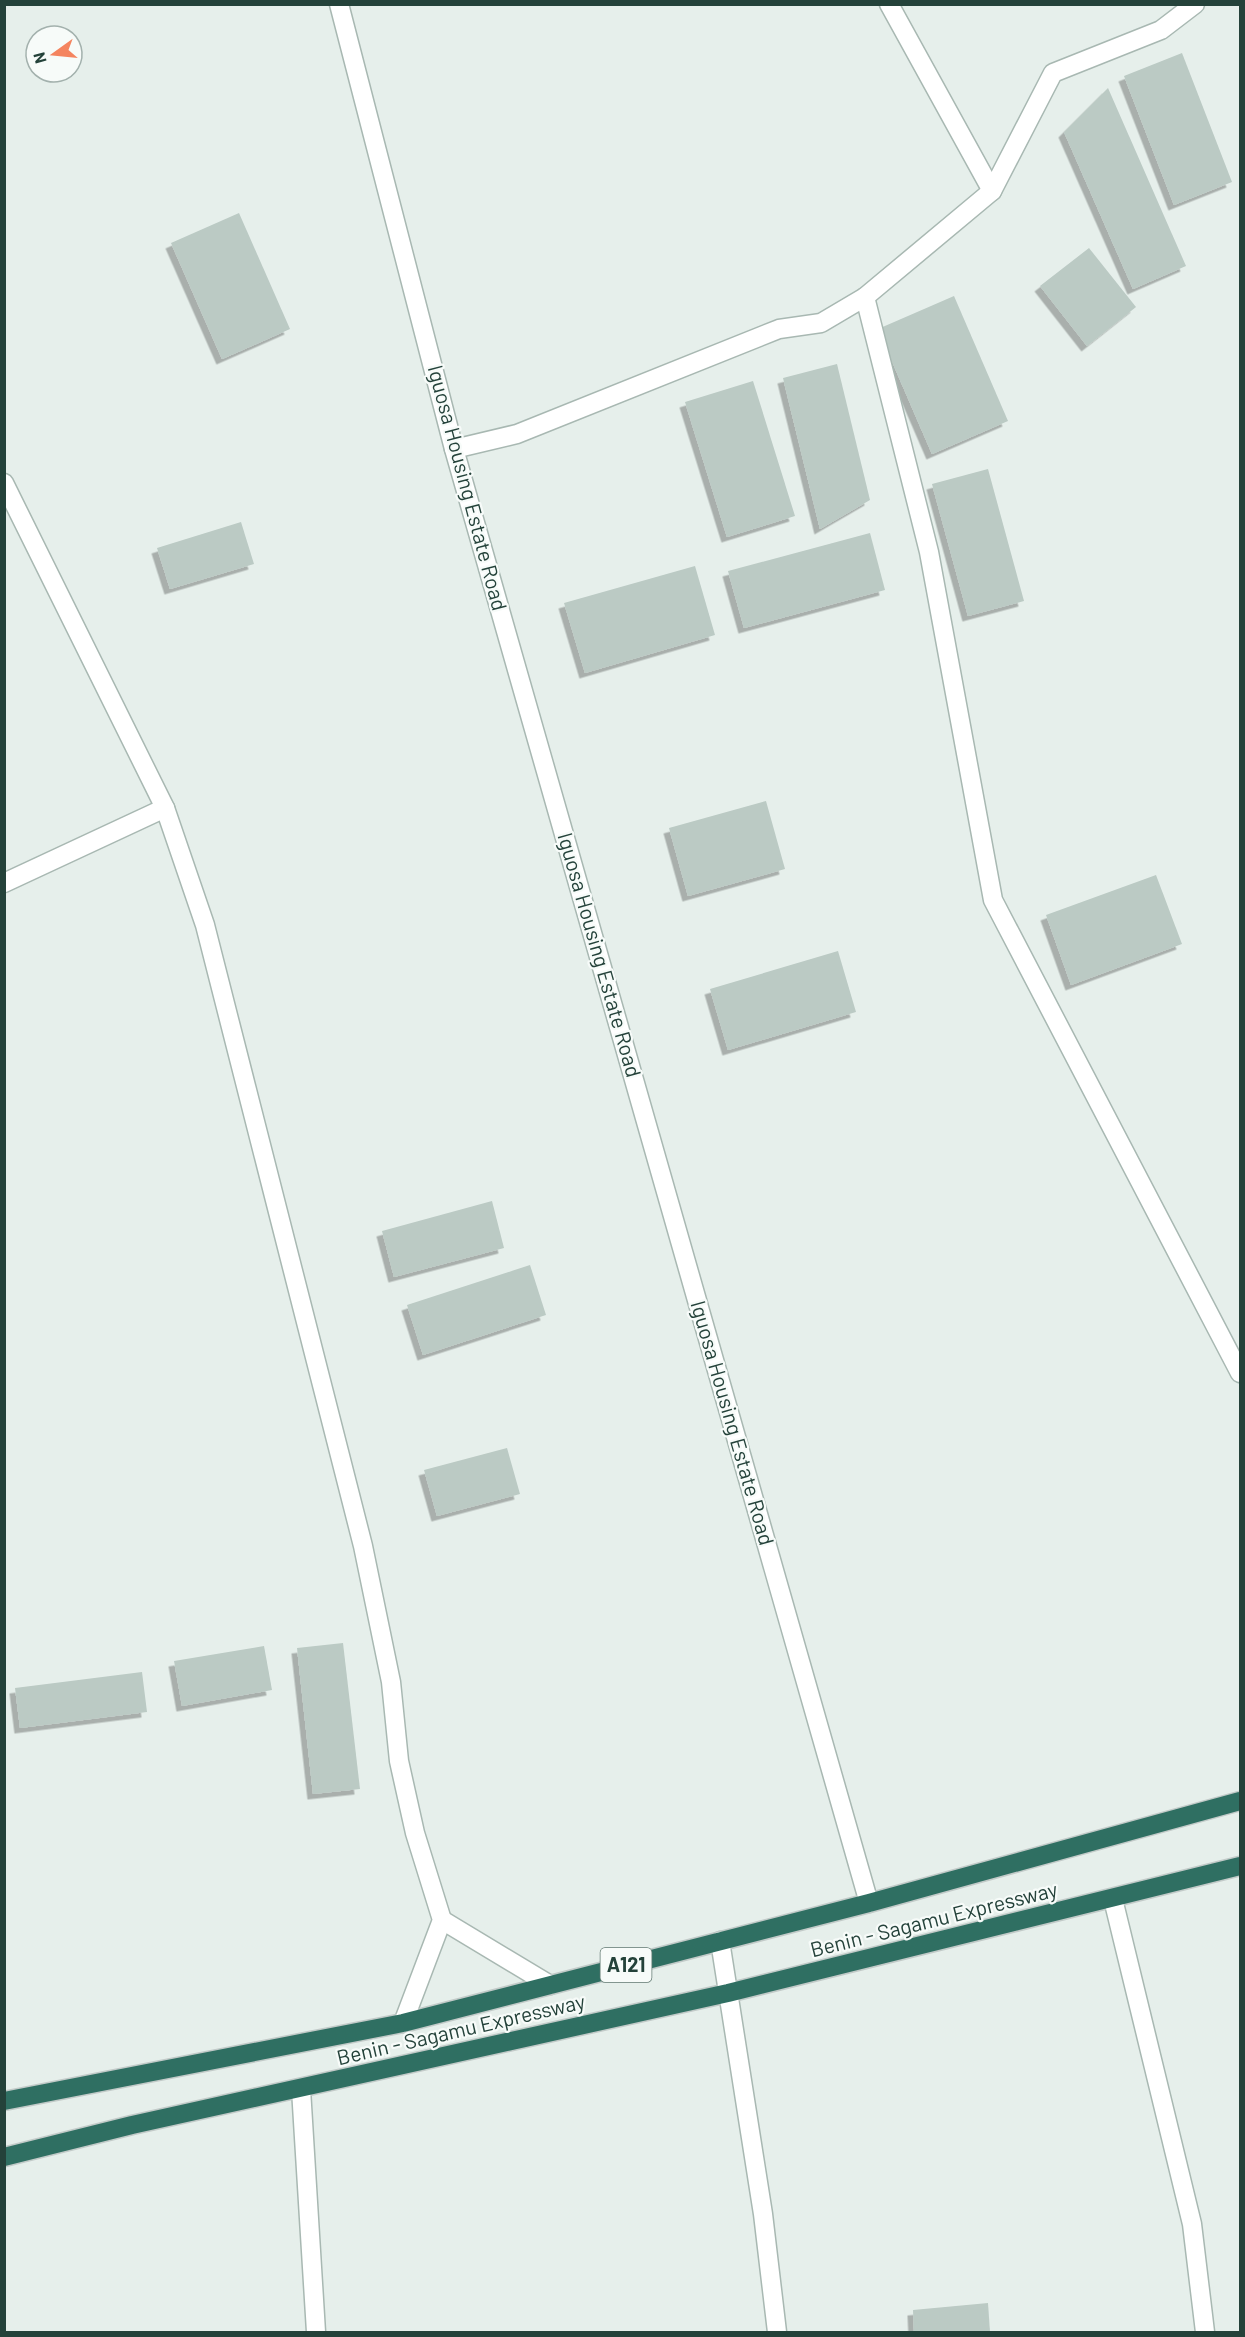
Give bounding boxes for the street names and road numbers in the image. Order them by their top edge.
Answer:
street label: Iguosa Housing Estate Road [424,362,513,613]
street label: Iguosa Housing Estate Road [554,829,647,1080]
street label: Iguosa Housing Estate Road [687,1297,780,1548]
street label: Benin - Sagamu Expressway [807,1876,1060,1961]
road number: A121 [600,1948,652,1982]
street label: Benin - Sagamu Expressway [334,1988,588,2069]

